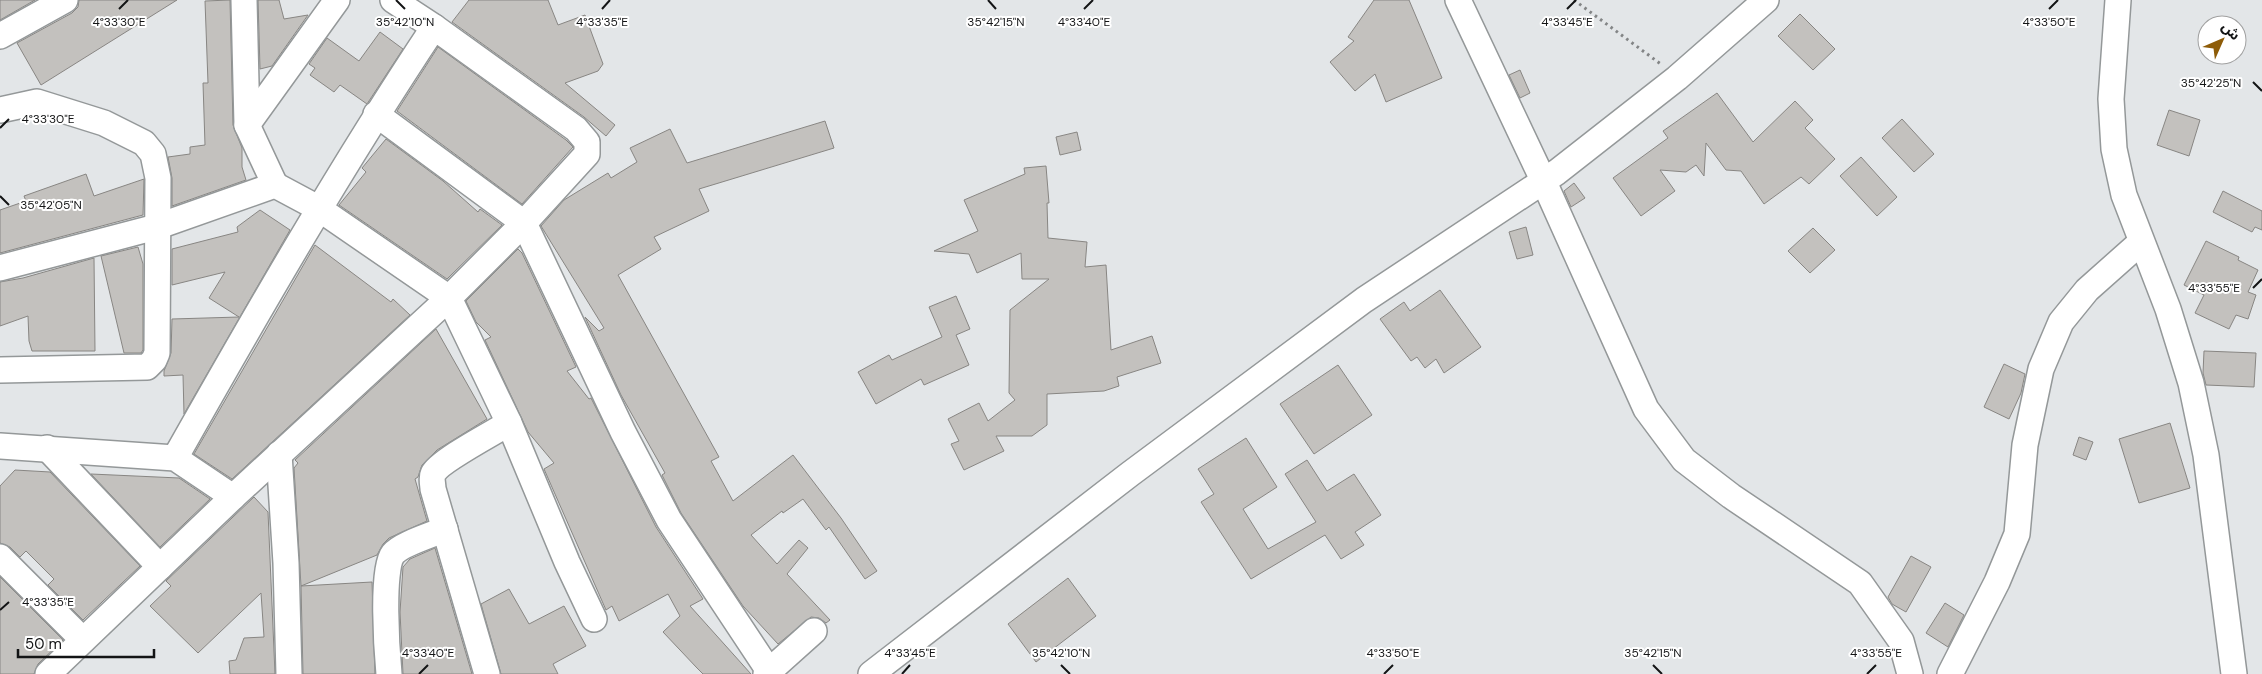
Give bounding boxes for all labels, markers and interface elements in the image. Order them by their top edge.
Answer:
text: 4°33'30"E [92,14,146,30]
text: 35°42'10"N [376,14,434,30]
text: 4°33'35"E [576,14,628,30]
text: 35°42'15"N [967,14,1025,30]
text: 4°33'40"E [1058,14,1111,30]
text: 4°33'45"E [1541,14,1593,30]
text: 4°33'50"E [2023,14,2076,30]
north arrow [2197,15,2247,65]
text: ش [2218,18,2244,44]
text: 35°42'25"N [2181,75,2241,91]
text: 4°33'30"E [21,111,75,127]
text: 35°42'05"N [20,197,82,213]
text: 4°33'55"E [2188,280,2240,296]
text: 4°33'35"E [22,594,74,610]
scale bar [18,626,154,658]
text: 50 m [25,634,62,654]
text: 4°33'40"E [402,645,455,661]
text: 4°33'45"E [884,645,936,661]
text: 35°42'10"N [1032,645,1090,661]
text: 4°33'50"E [1367,645,1420,661]
text: 35°42'15"N [1624,645,1682,661]
text: 4°33'55"E [1850,645,1902,661]

